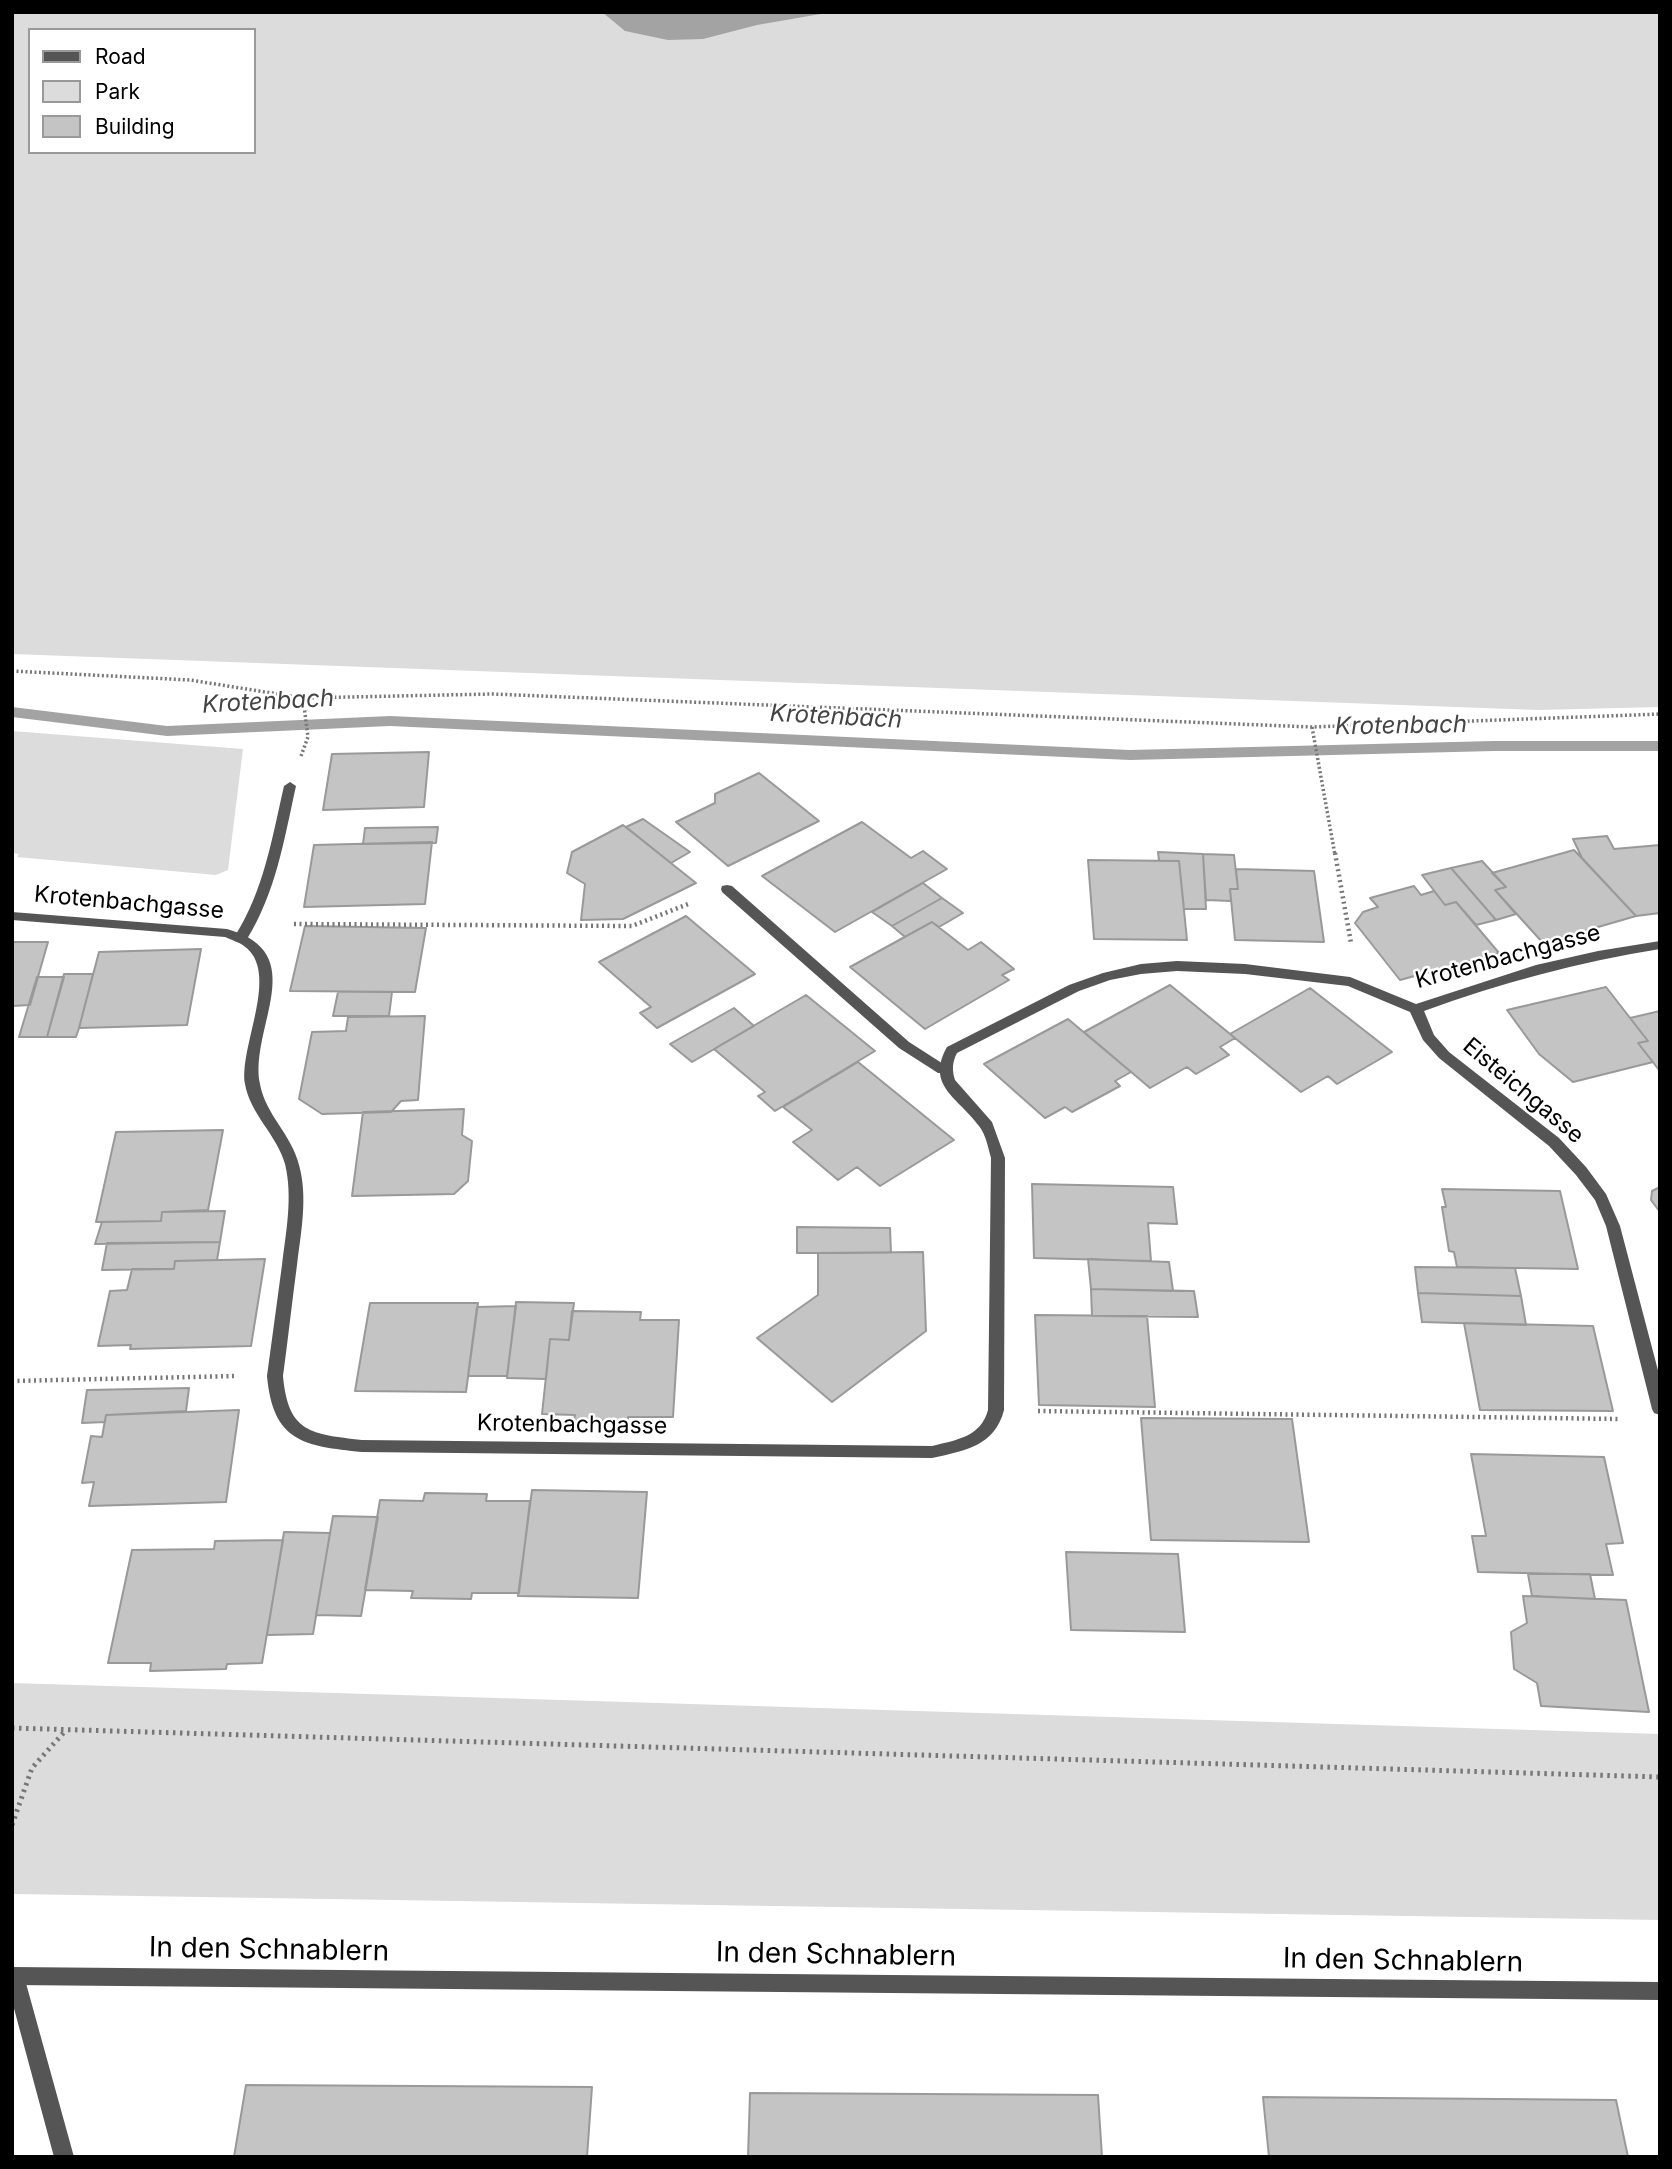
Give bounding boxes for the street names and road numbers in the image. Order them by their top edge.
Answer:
street label: Krotenbachgasse [33,881,225,925]
street label: Krotenbachgasse [1412,919,1604,995]
street label: Eisteichgasse [1457,1032,1589,1150]
street label: Krotenbachgasse [477,1410,667,1440]
street label: In den Schnablern [149,1931,389,1969]
street label: In den Schnablern [716,1936,956,1974]
street label: In den Schnablern [1283,1942,1523,1980]

